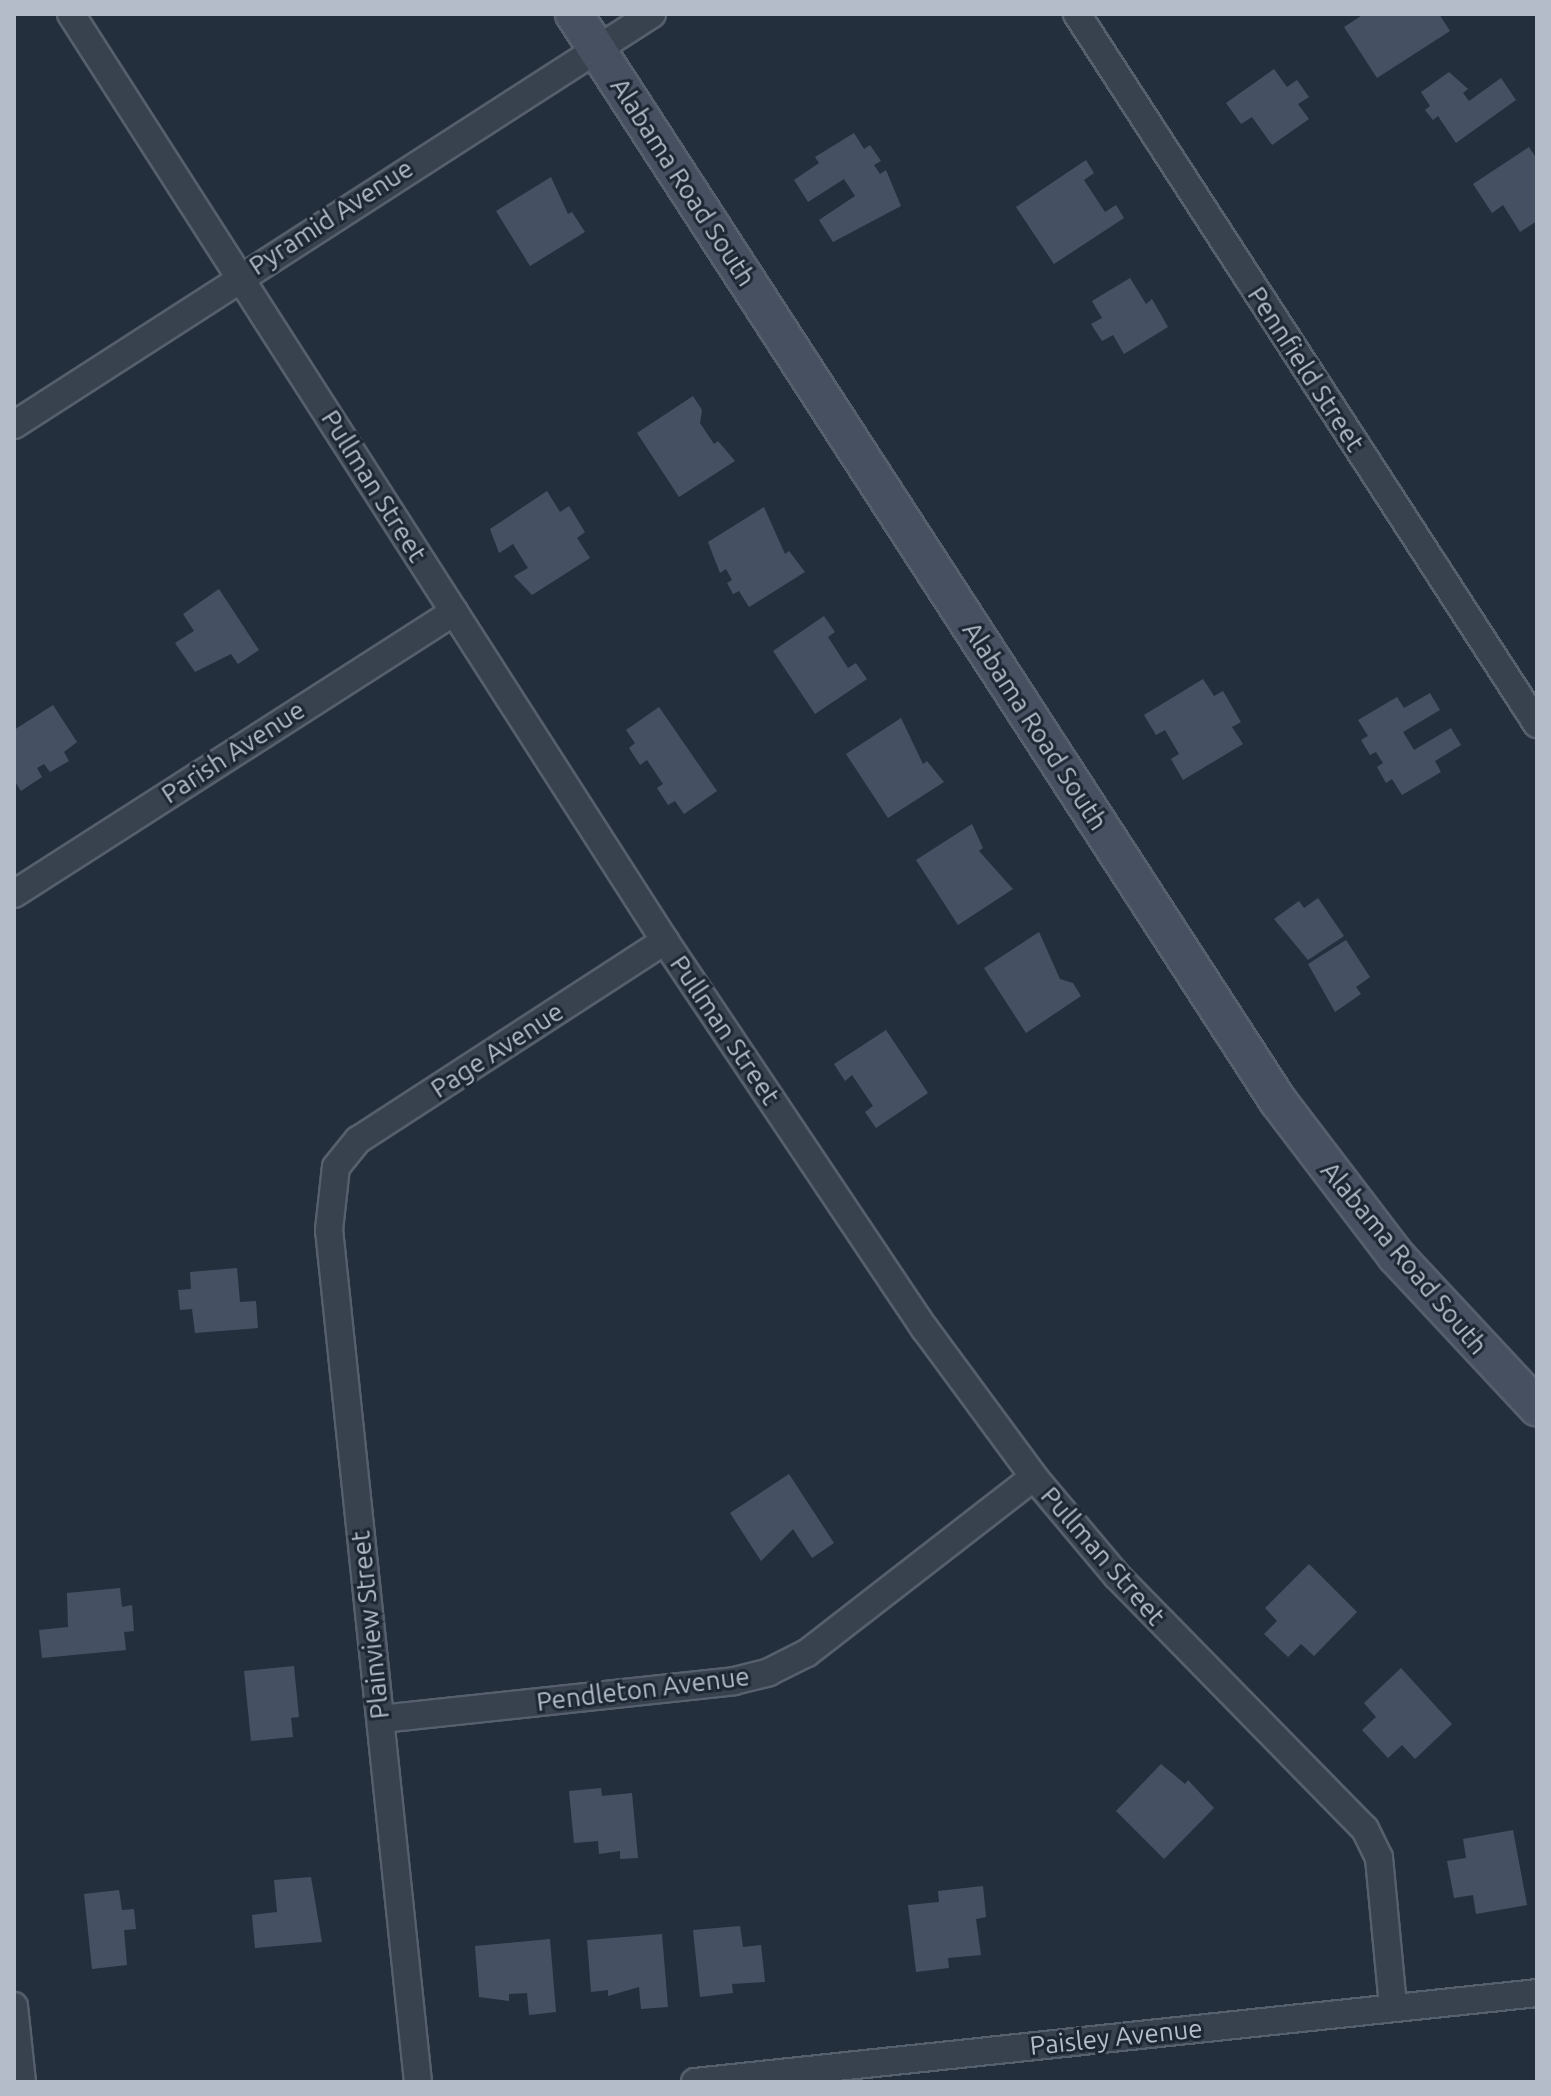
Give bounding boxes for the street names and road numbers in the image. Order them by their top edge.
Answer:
street label: Alabama Road South [604,72,762,292]
street label: Pyramid Avenue [243,152,419,282]
street label: Pennfield Street [1241,281,1371,457]
street label: Pullman Street [315,404,433,568]
street label: Alabama Road South [956,616,1114,836]
street label: Parish Avenue [156,694,310,810]
street label: Pullman Street [664,949,786,1111]
street label: Page Avenue [425,996,569,1104]
street label: Alabama Road South [1314,1155,1494,1361]
street label: Pullman Street [1034,1480,1172,1632]
street label: Plainview Street [345,1529,395,1721]
street label: Pendleton Avenue [535,1660,751,1718]
street label: Paisley Avenue [1028,2012,1204,2062]

